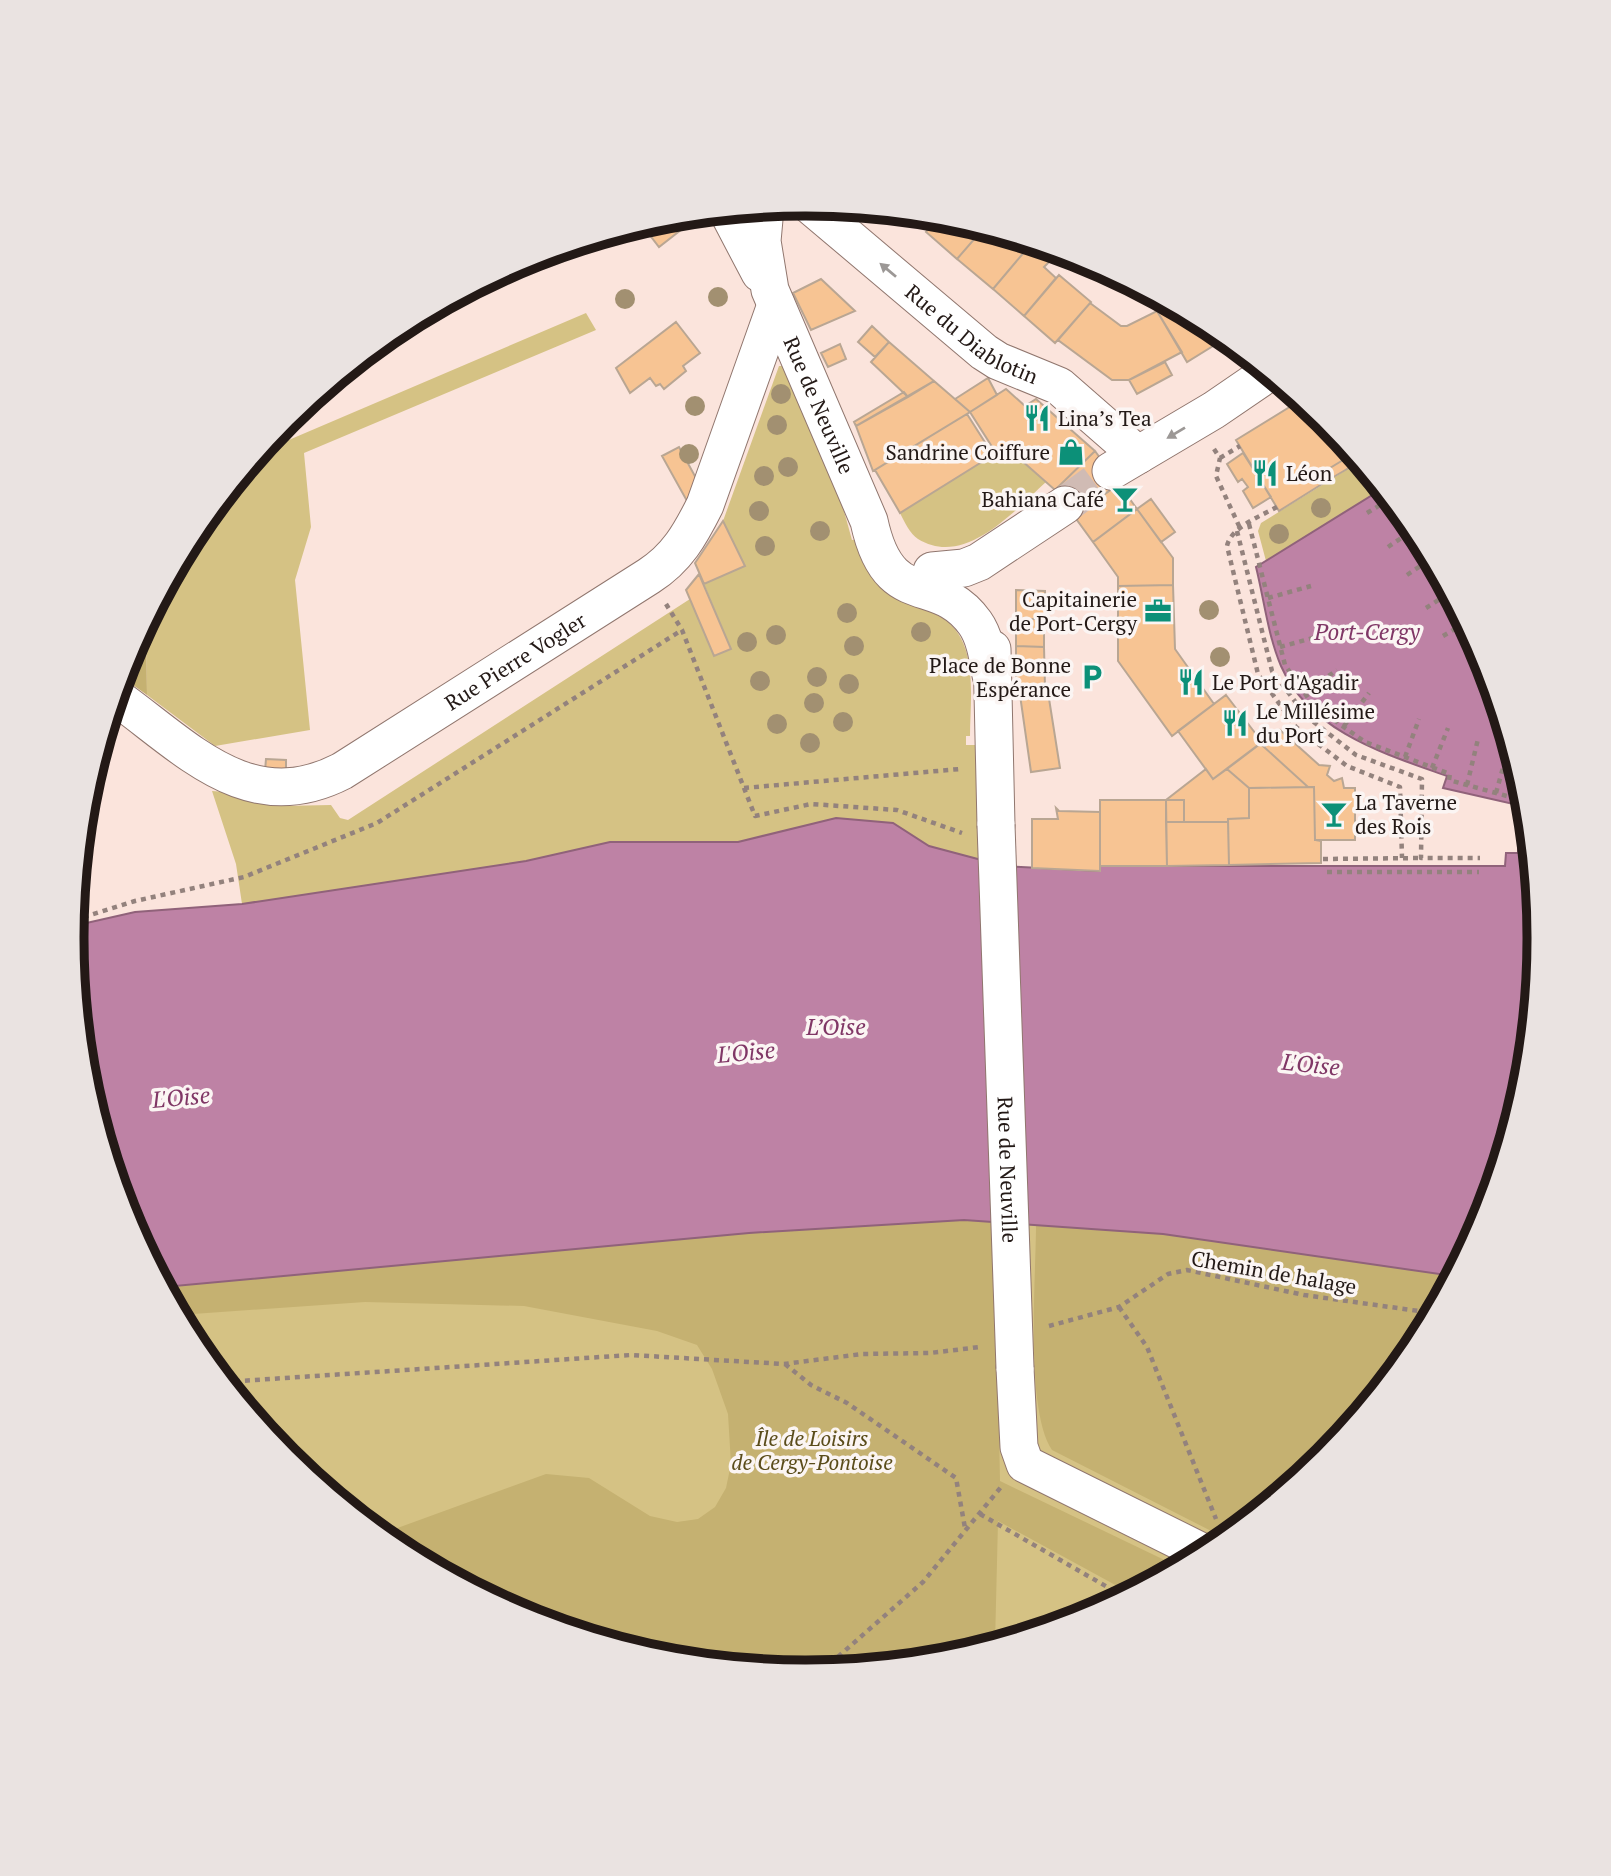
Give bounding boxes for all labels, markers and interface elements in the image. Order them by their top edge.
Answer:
one-way arrow [879,263,897,278]
street label: Rue du Diablotin [900,278,1043,390]
street label: Rue de Neuville [778,332,861,478]
restaurant icon: Lina’s Tea [1022,403,1052,433]
place label: Lina’s Tea [1058,404,1152,432]
one-way arrow [1167,426,1186,439]
shop icon: Sandrine Coiffure [1056,437,1086,467]
place label: Sandrine Coiffure [885,438,1050,466]
restaurant icon: Léon [1250,458,1280,488]
place label: Léon [1286,459,1333,487]
bar icon: Bahiana Café [1110,484,1140,514]
place label: Bahiana Café [982,485,1104,513]
place label: Capitainerie de Port-Cergy [1009,585,1137,637]
office icon: Capitainerie de Port-Cergy [1143,596,1173,626]
street label: Rue Pierre Vogler [439,606,591,716]
water label: Port-Cergy [1313,616,1420,647]
place label: Place de Bonne Espérance [929,651,1071,703]
parking icon: Place de Bonne Espérance [1077,662,1107,692]
restaurant icon: Le Port d'Agadir [1176,667,1206,697]
place label: Le Port d'Agadir [1212,668,1359,696]
place label: Le Millésime du Port [1256,697,1375,749]
restaurant icon: Le Millésime du Port [1220,708,1250,738]
place label: La Taverne des Rois [1355,788,1457,840]
bar icon: La Taverne des Rois [1319,799,1349,829]
water label: L’Oise [805,1011,866,1042]
water label: L'Oise [715,1034,776,1070]
water label: L'Oise [1280,1045,1341,1082]
water label: L'Oise [150,1079,211,1115]
street label: Rue de Neuville [992,1096,1025,1244]
street label: Chemin de halage [1189,1244,1359,1300]
park label: Île de Loisirs de Cergy-Pontoise [731,1424,893,1476]

